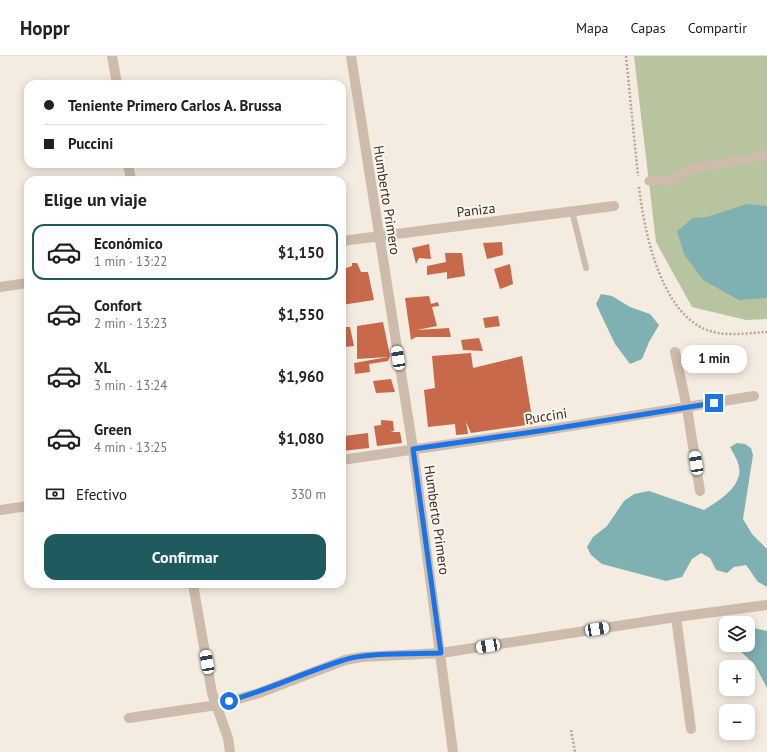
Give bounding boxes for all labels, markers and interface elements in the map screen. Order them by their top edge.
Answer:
text: Hoppr [20,16,70,40]
text: Mapa [576,19,609,37]
text: Capas [631,19,666,37]
text: Compartir [688,19,747,37]
text: Teniente Primero Carlos A. Brussa [68,96,282,115]
text: Puccini [68,134,113,153]
street label: Humberto Primero [369,144,405,256]
text: Elige un viaje [44,188,147,211]
street label: Paniza [456,199,496,221]
icon: car [46,234,82,270]
text: Económico [94,234,163,253]
text: $1,150 [278,243,324,262]
text: 1 min · 13:22 [94,253,167,270]
icon: car [46,296,82,332]
text: Confort [94,296,142,315]
text: $1,550 [278,305,324,324]
text: 2 min · 13:23 [94,315,167,332]
car [390,345,406,371]
callout: 1 min [681,345,747,373]
text: 1 min [698,350,730,367]
icon: car [46,358,82,394]
text: XL [94,358,111,377]
text: $1,960 [278,367,324,386]
text: 3 min · 13:24 [94,377,167,394]
route end [705,394,723,412]
street label: Puccini [524,404,568,428]
icon: car [46,420,82,456]
text: Green [94,420,132,439]
text: $1,080 [278,429,324,448]
text: 4 min · 13:25 [94,439,167,456]
car [688,450,704,476]
street label: Humberto Primero [420,464,454,576]
icon: cash [44,483,66,505]
text: Efectivo [76,485,127,504]
text: 330 m [291,486,326,503]
button: Confirmar [44,534,326,580]
map controls [719,616,755,740]
button: layers [719,616,755,652]
car [584,621,610,637]
car [475,638,501,654]
car [199,649,215,675]
button: + [719,660,755,696]
route start [220,692,238,710]
button: − [719,704,755,740]

